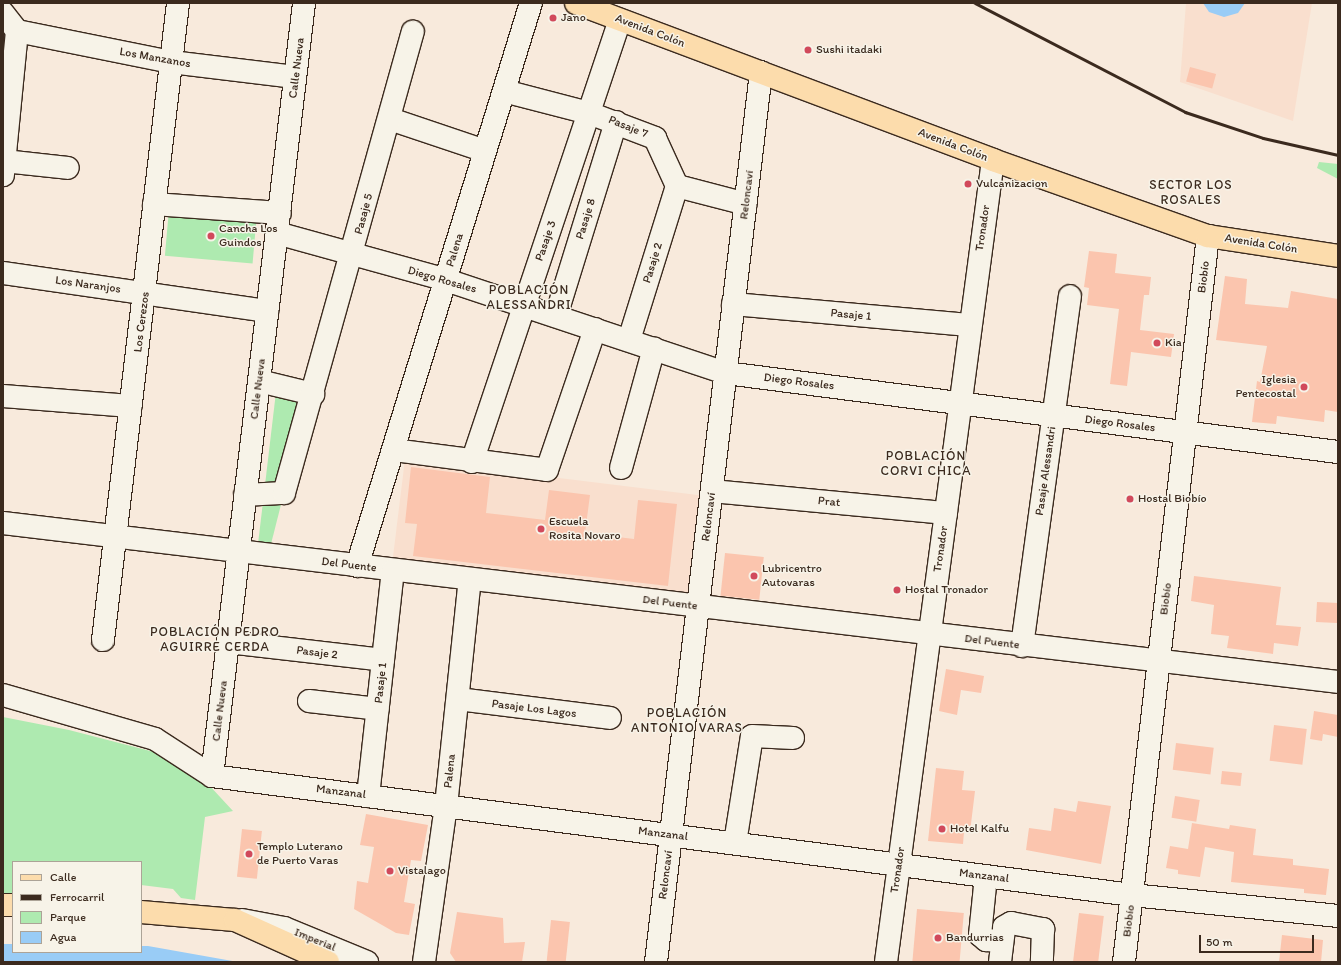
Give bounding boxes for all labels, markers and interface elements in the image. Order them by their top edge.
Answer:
place label: Jano [561,11,586,25]
street label: Avenida Colón [613,11,687,51]
marker: Jano [548,13,558,23]
street label: Calle Nueva [286,37,308,99]
place label: Sushi itadaki [816,43,882,57]
street label: Los Manzanos [118,45,192,71]
marker: Sushi itadaki [803,45,813,55]
street label: Pasaje 7 [606,113,650,141]
street label: Avenida Colón [916,125,990,165]
street label: Reloncaví [737,170,757,220]
place label: Vulcanizacion [976,177,1048,191]
district label: SECTOR LOS ROSALES [1149,178,1233,209]
marker: Vulcanizacion [963,179,973,189]
street label: Pasaje 5 [352,192,376,236]
street label: Pasaje 8 [573,197,599,241]
street label: Tronador [973,204,993,252]
street label: Pasaje 3 [532,219,560,263]
place label: Cancha Los Guindos [219,222,278,250]
marker: Cancha Los Guindos [206,231,216,241]
street label: Palena [443,231,467,269]
street label: Avenida Colón [1224,231,1298,257]
street label: Pasaje 2 [640,241,666,285]
street label: Biobío [1195,260,1213,294]
street label: Diego Rosales [406,263,478,297]
street label: Los Naranjos [54,273,122,297]
district label: POBLACIÓN ALESSANDRI [487,283,571,314]
street label: Los Cerezos [131,291,153,353]
street label: Pasaje 1 [830,306,872,324]
place label: Kia [1165,336,1182,350]
marker: Kia [1152,338,1162,348]
street label: Calle Nueva [247,358,269,420]
street label: Diego Rosales [763,371,835,393]
place label: Iglesia Pentecostal [1236,373,1296,401]
marker: Iglesia Pentecostal [1299,382,1309,392]
street label: Diego Rosales [1084,413,1156,435]
street label: Pasaje Alessandri [1033,426,1059,516]
district label: POBLACIÓN CORVI CHICA [881,449,971,480]
street label: Reloncaví [699,492,719,542]
place label: Hostal Biobío [1138,492,1207,506]
street label: Prat [817,494,841,510]
marker: Hostal Biobío [1125,494,1135,504]
place label: Escuela Rosita Novaro [549,515,620,543]
marker: Escuela Rosita Novaro [536,524,546,534]
street label: Tronador [931,525,951,573]
street label: Del Puente [320,554,378,576]
place label: Lubricentro Autovaras [762,562,822,590]
marker: Lubricentro Autovaras [749,571,759,581]
street label: Biobío [1157,582,1175,616]
place label: Hostal Tronador [905,583,988,597]
marker: Hostal Tronador [892,585,902,595]
street label: Del Puente [641,592,699,614]
district label: POBLACIÓN PEDRO AGUIRRE CERDA [150,625,280,656]
street label: Del Puente [963,631,1021,653]
street label: Pasaje 2 [295,643,339,663]
street label: Pasaje 1 [372,662,390,704]
street label: Calle Nueva [209,680,231,742]
street label: Pasaje Los Lagos [491,697,577,721]
district label: POBLACIÓN ANTONIO VARAS [631,706,743,737]
street label: Palena [441,753,459,789]
street label: Manzanal [315,782,367,802]
place label: Hotel Kalfu [950,822,1009,836]
street label: Manzanal [637,824,689,844]
marker: Hotel Kalfu [937,824,947,834]
place label: Templo Luterano de Puerto Varas [257,840,343,868]
street label: Tronador [888,846,908,894]
marker: Templo Luterano de Puerto Varas [244,849,254,859]
street label: Reloncaví [656,850,676,900]
legend [12,861,142,953]
place label: Vistalago [398,864,446,878]
marker: Vistalago [385,866,395,876]
street label: Manzanal [958,866,1010,886]
text: Calle [50,870,76,884]
text: Ferrocarril [50,890,105,904]
street label: Biobío [1120,904,1138,938]
text: Parque [50,910,86,924]
street label: Imperial [292,925,338,955]
scale bar [1201,927,1316,953]
text: Agua [50,930,76,944]
place label: Bandurrias [946,931,1004,945]
marker: Bandurrias [933,933,943,943]
text: 50 m [1206,935,1232,949]

